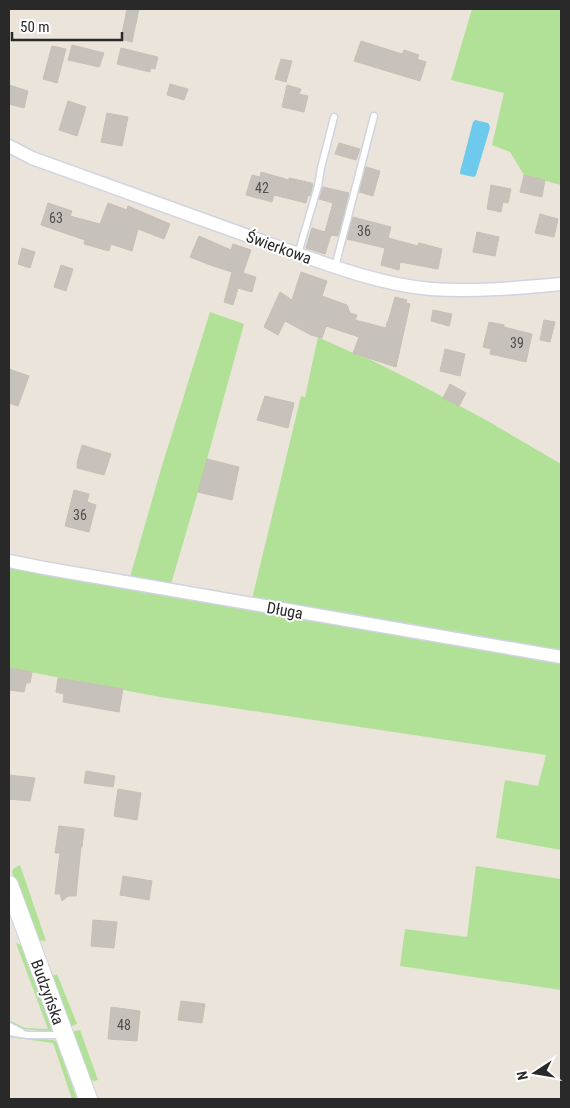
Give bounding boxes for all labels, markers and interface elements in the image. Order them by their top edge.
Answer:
scale bar [12,10,122,42]
text: 50 m [20,18,50,36]
house number: 42 [255,180,269,196]
house number: 63 [49,210,63,226]
house number: 36 [357,223,371,239]
street label: Świerkowa [244,227,314,268]
house number: 39 [510,335,524,351]
house number: 36 [73,507,87,523]
street label: Długa [265,598,305,623]
street label: Budzyńska [27,957,68,1027]
house number: 48 [117,1017,131,1033]
north arrow [510,1048,560,1098]
text: N [514,1070,531,1082]

